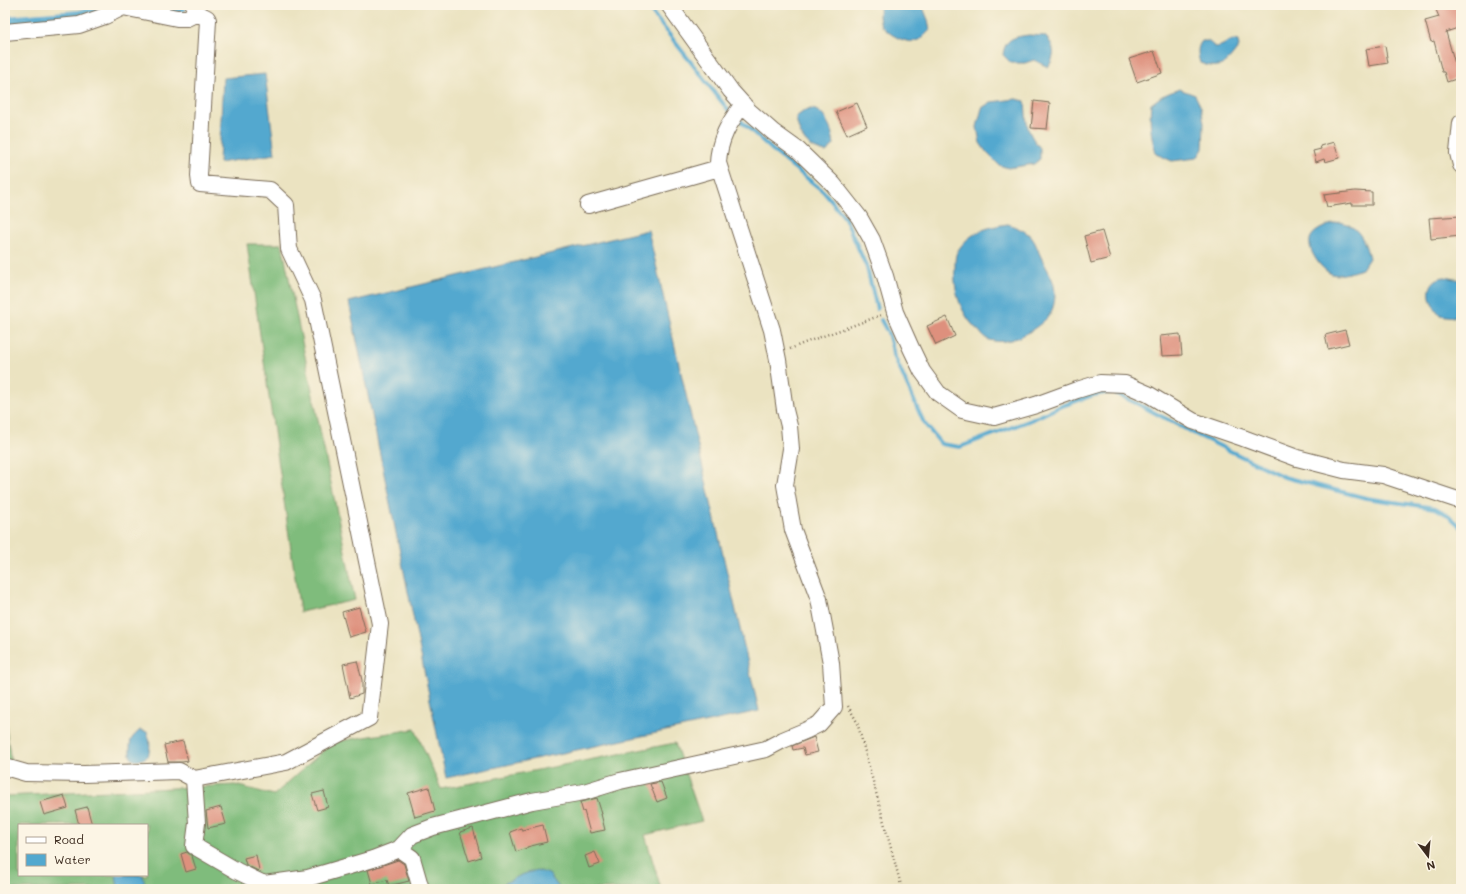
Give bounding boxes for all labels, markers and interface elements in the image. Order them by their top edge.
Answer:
legend [18,824,148,876]
text: Road [54,831,84,847]
north arrow [1408,836,1448,876]
text: Water [54,851,91,867]
text: N [1425,858,1437,874]

